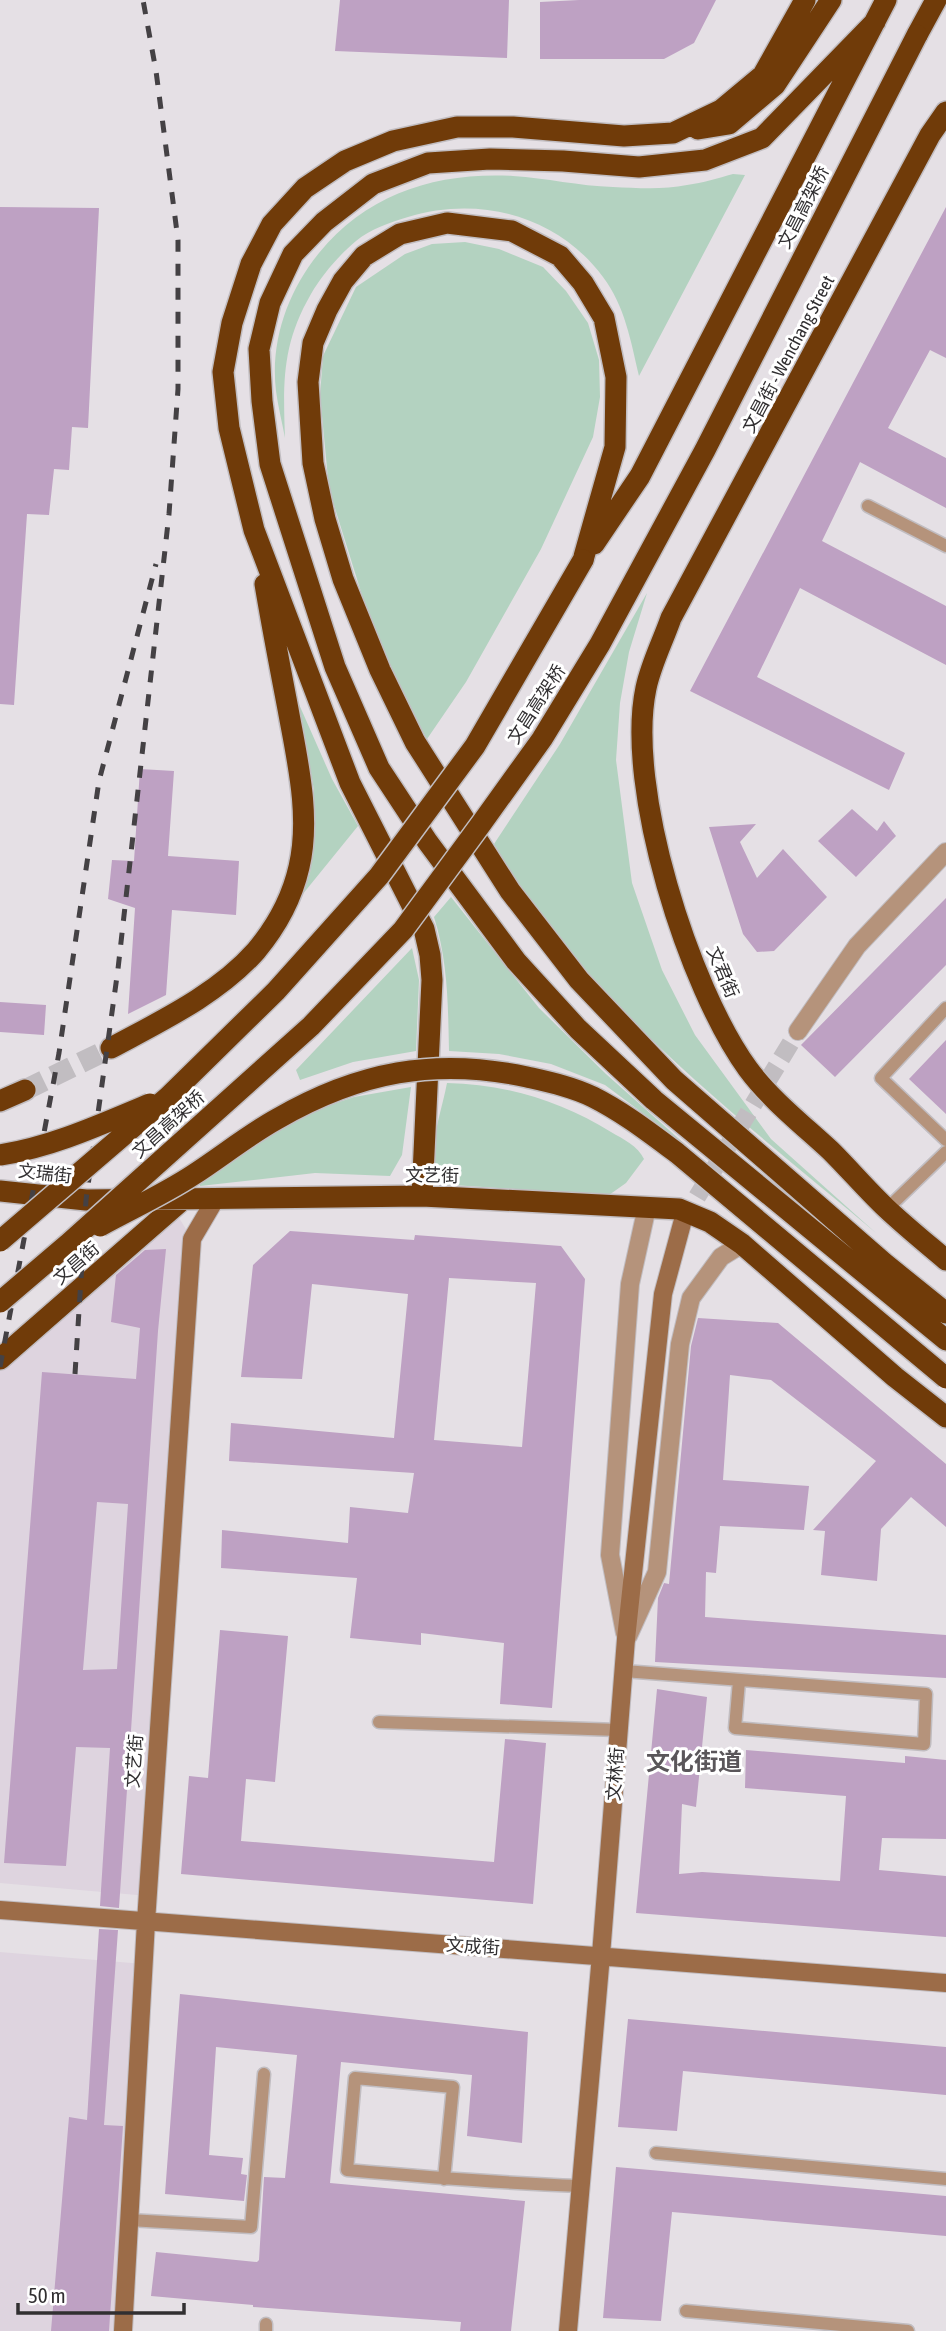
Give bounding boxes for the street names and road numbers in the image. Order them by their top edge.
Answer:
street label: 文昌高架桥 [773,162,833,252]
street label: 文昌街 - Wenchang Street [738,272,838,436]
street label: 文昌高架桥 [503,661,569,747]
street label: 文君街 [703,943,743,1001]
street label: 文昌高架桥 [128,1086,208,1162]
street label: 文瑞街 [17,1160,73,1186]
street label: 文艺街 [405,1164,459,1186]
street label: 文昌街 [49,1237,103,1289]
street label: 文艺街 [122,1733,146,1789]
street label: 文林街 [603,1746,627,1802]
street label: 文成街 [445,1934,501,1958]

